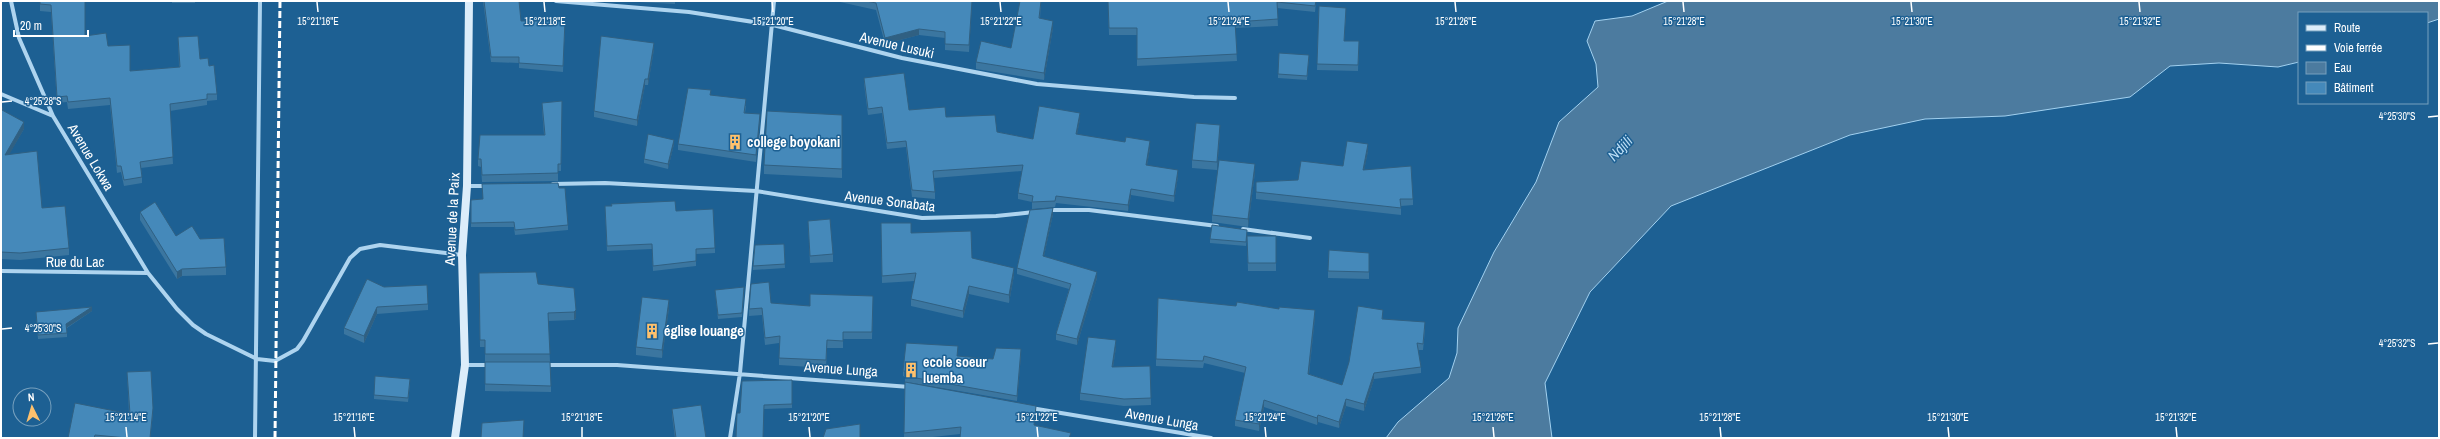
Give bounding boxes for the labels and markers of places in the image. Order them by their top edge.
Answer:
building icon: college boyokani [726,133,744,151]
place label: college boyokani [747,133,840,151]
building icon: église louange [643,322,661,340]
place label: église louange [664,322,744,340]
place label: ecole soeur luemba [923,353,987,387]
building icon: ecole soeur luemba [902,361,920,379]

